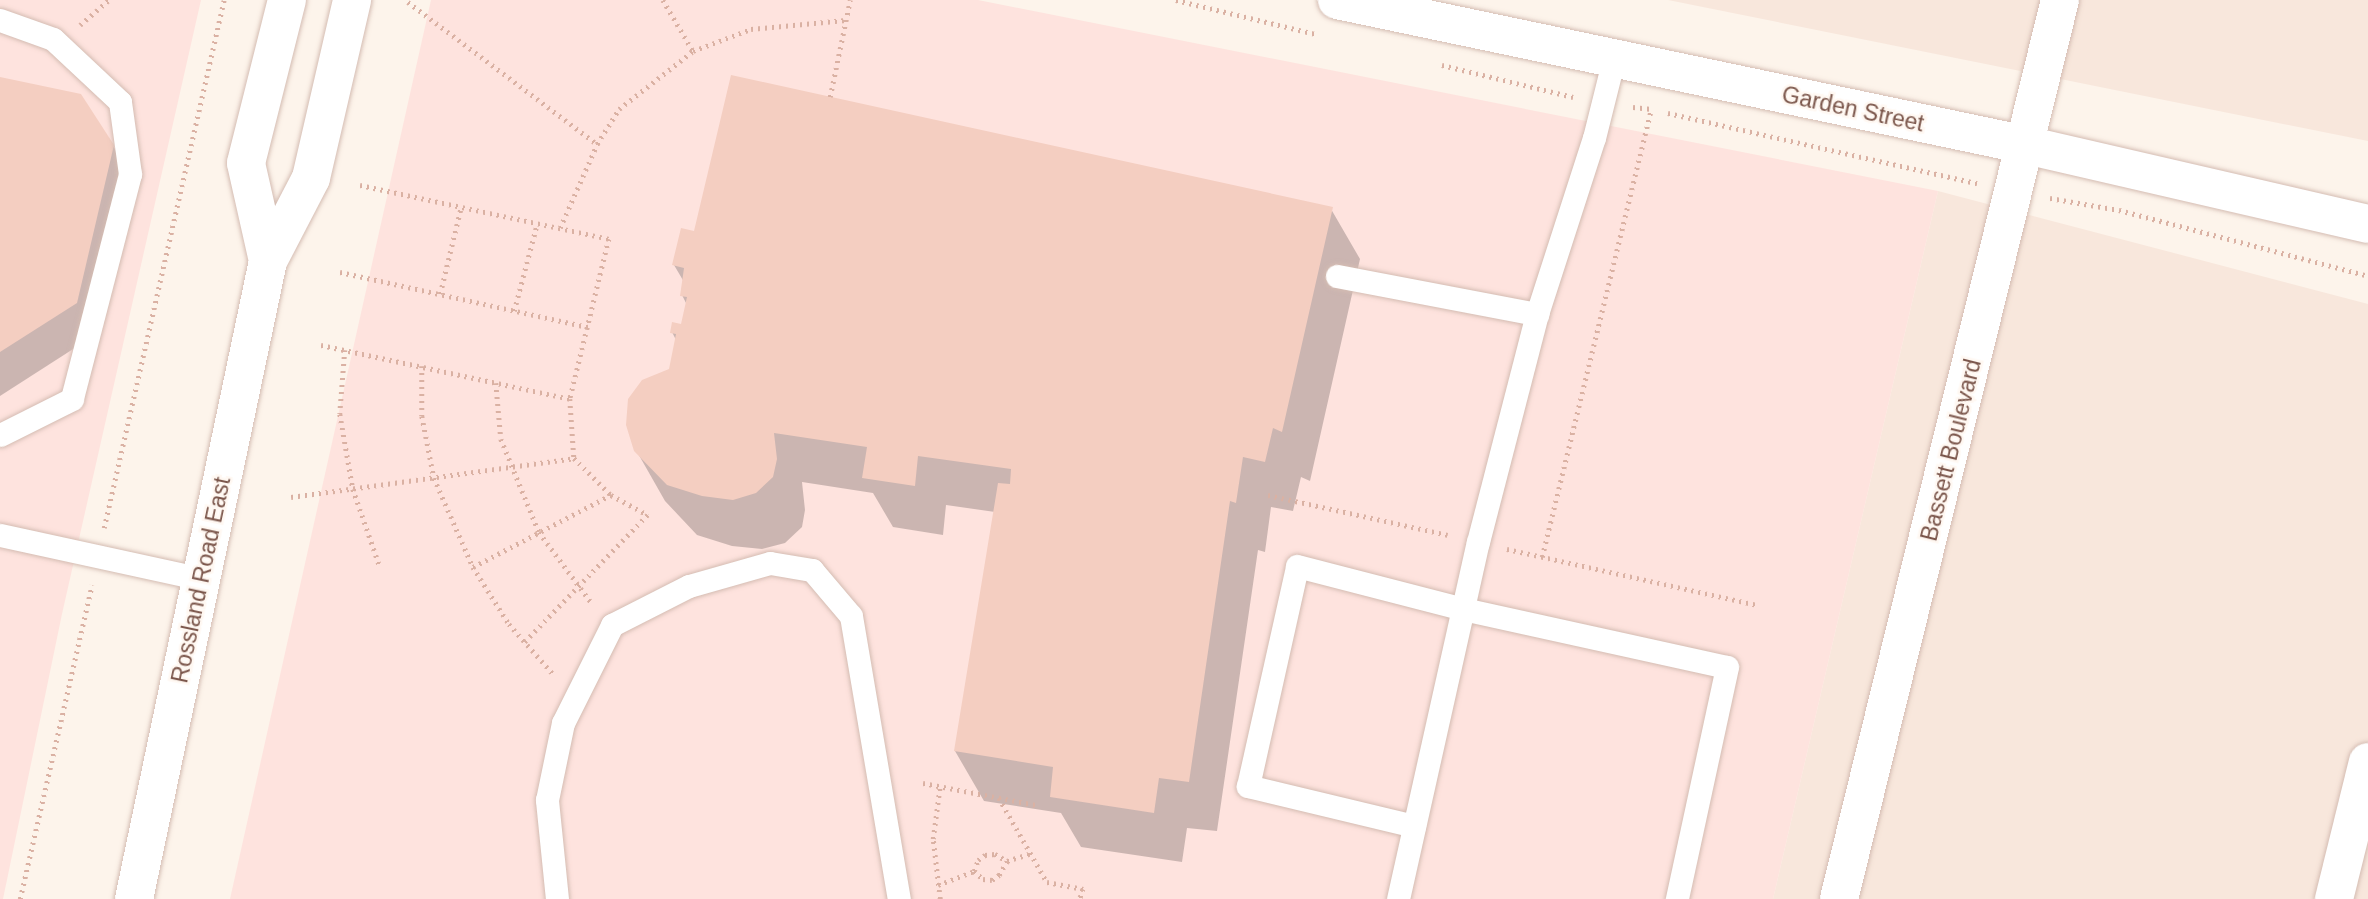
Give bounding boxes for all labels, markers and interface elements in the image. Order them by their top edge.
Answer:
street label: Garden Street [1779,80,1927,138]
street label: Bassett Boulevard [1915,356,1987,544]
street label: Rossland Road East [166,475,236,685]

